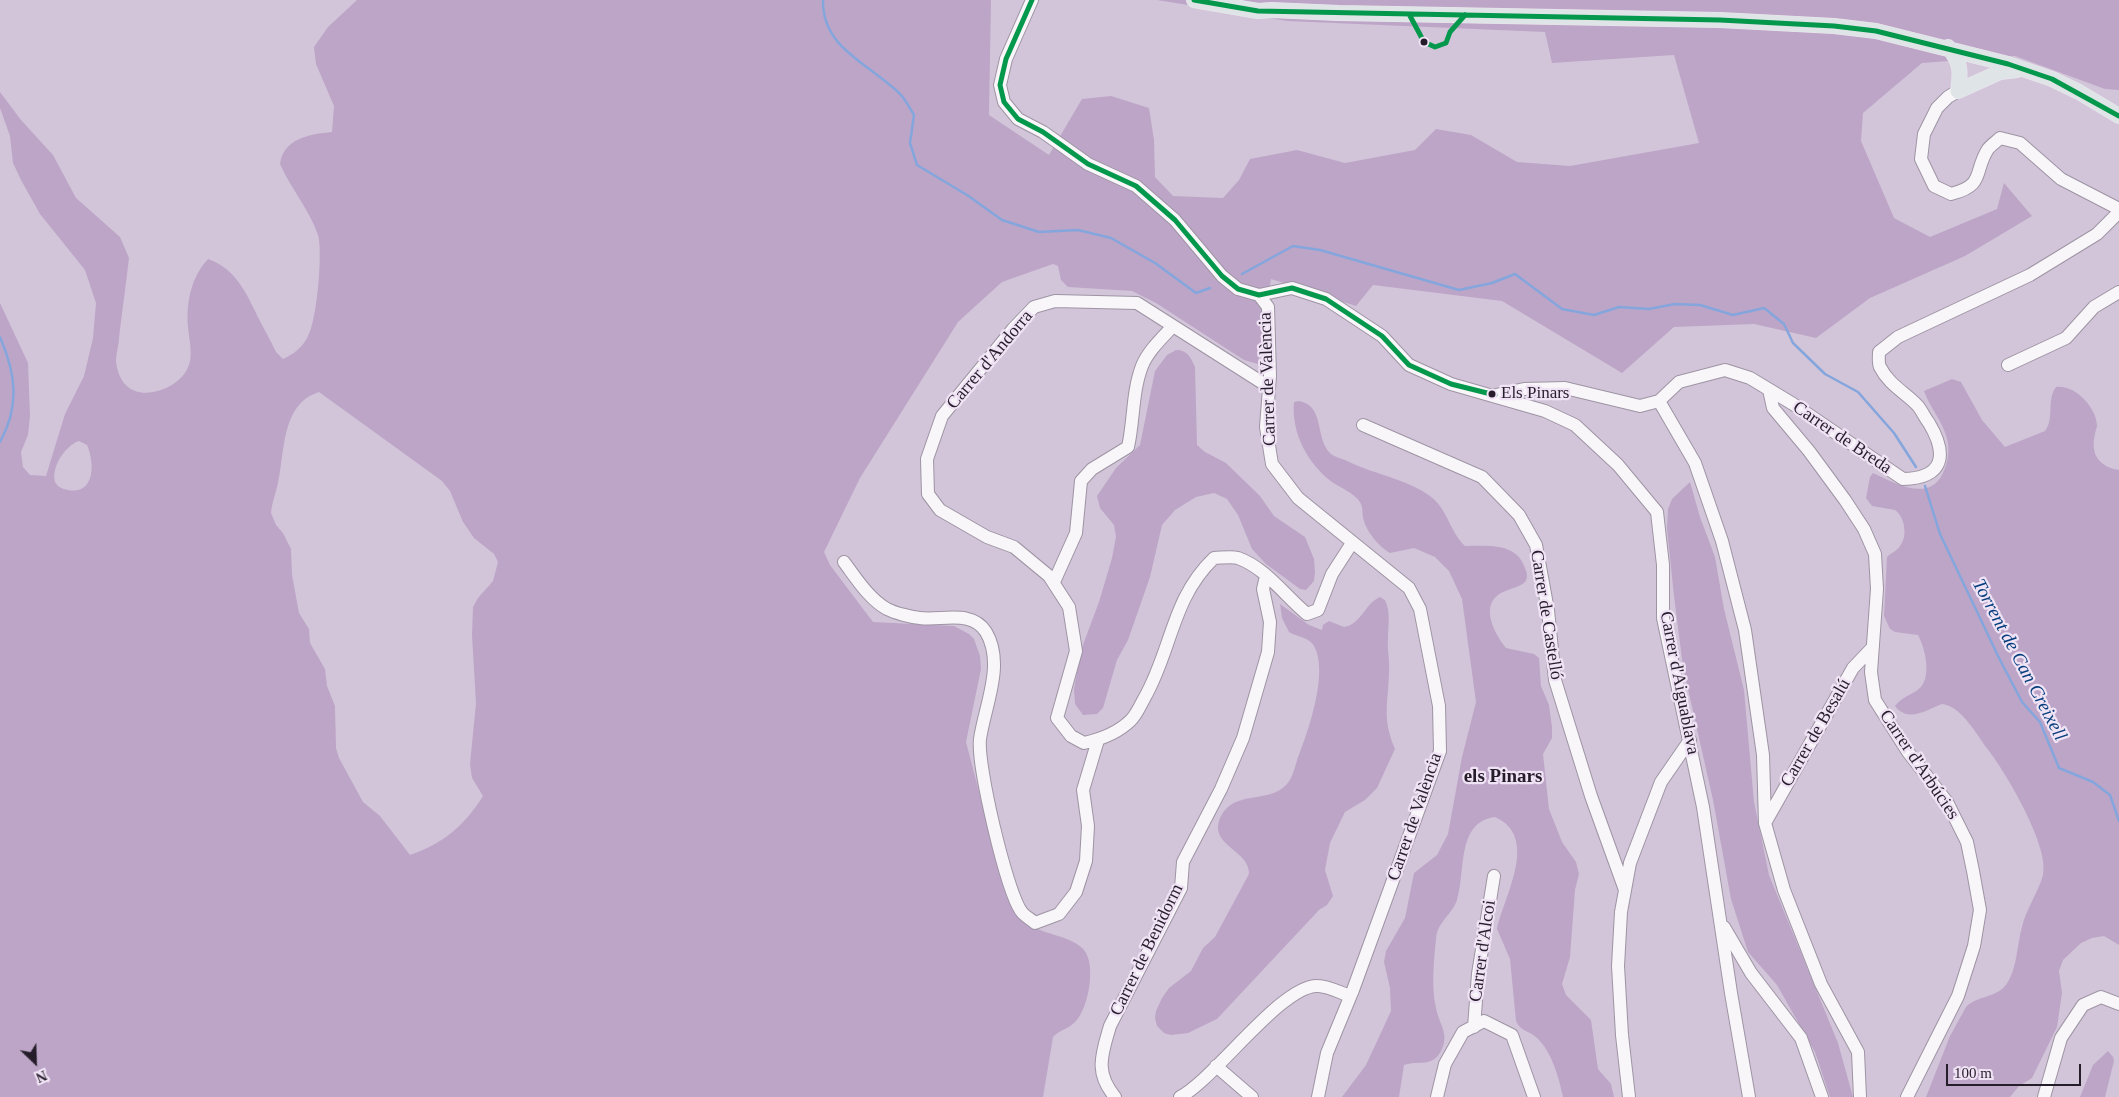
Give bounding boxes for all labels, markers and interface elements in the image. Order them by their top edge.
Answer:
unlabelled marker [1419,37,1429,47]
street label: Carrer d'Andorra [942,306,1038,414]
street label: Carrer de València [1255,312,1281,446]
place label: Els Pinars [1501,384,1569,404]
marker: Els Pinars [1487,389,1497,399]
street label: Carrer de Breda [1788,397,1896,479]
street label: Carrer de Castelló [1525,549,1567,681]
water label: Torrent de Can Creixell [1967,575,2071,745]
street label: Carrer d'Aiguablava [1655,609,1703,757]
street label: Carrer de Besalú [1776,675,1856,791]
street label: Carrer d'Arbúcies [1874,706,1964,824]
street label: Carrer de València [1383,750,1447,884]
district label: els Pinars [1464,766,1542,788]
street label: Carrer de Benidorm [1106,881,1188,1019]
street label: Carrer d'Alcoi [1465,899,1501,1003]
north arrow [10,1037,60,1087]
scale bar [1949,1054,2084,1086]
text: 100 m [1954,1065,1992,1081]
text: N [34,1067,49,1085]

